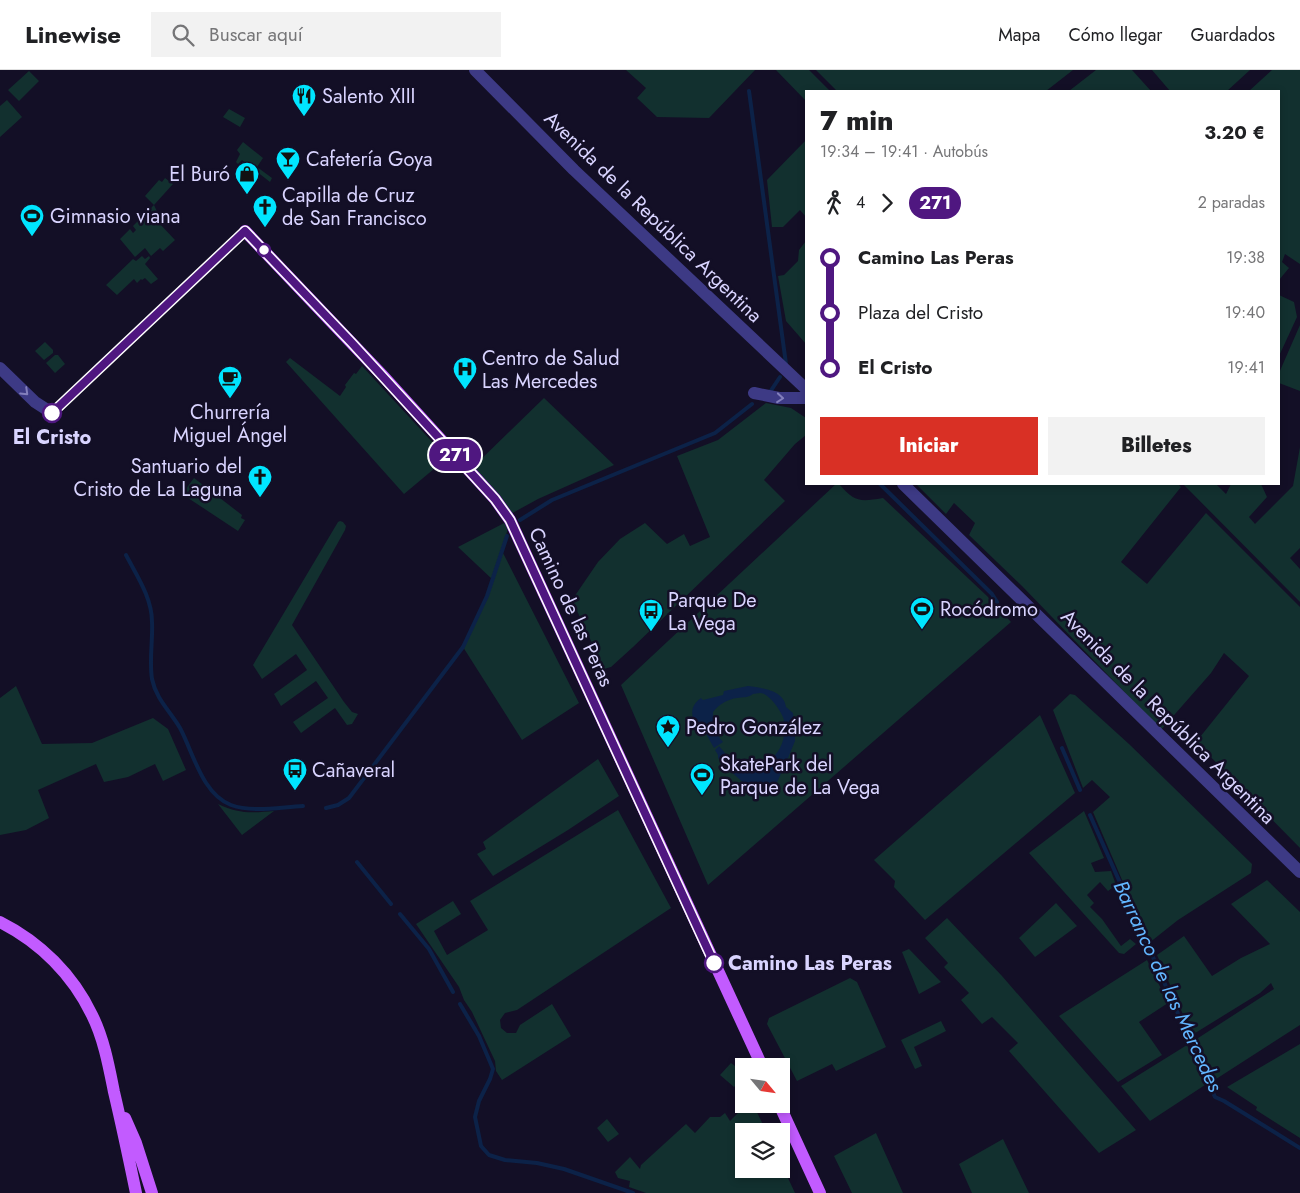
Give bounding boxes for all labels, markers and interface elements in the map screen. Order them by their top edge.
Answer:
search box [151,12,501,57]
text: Linewise [25,17,121,52]
icon: search [169,21,197,49]
text: Buscar aquí [209,21,303,48]
text: Mapa [998,22,1040,48]
text: Cómo llegar [1068,22,1163,48]
text: Guardados [1191,22,1275,48]
place label: Salento XIII [322,82,416,111]
restaurant icon: Salento XIII [291,83,317,117]
text: 7 min [820,100,894,141]
street label: Avenida de la República Argentina [537,105,769,329]
text: 3.20 € [1204,119,1265,146]
text: 19:34 – 19:41 · Autobús [820,140,988,163]
place label: Cafetería Goya [306,145,433,174]
bar icon: Cafetería Goya [275,146,301,180]
place label: El Buró [169,160,230,189]
shop icon: El Buró [234,161,260,195]
place label: Capilla de Cruz de San Francisco [282,181,427,233]
icon: walk [820,189,848,217]
icon: forward [873,189,901,217]
text: 271 [919,190,951,216]
text: 4 [856,191,865,214]
text: 2 paradas [1198,191,1265,214]
church icon: Capilla de Cruz de San Francisco [252,194,278,228]
place label: Gimnasio viana [50,202,180,231]
sports icon: Gimnasio viana [19,203,45,237]
unlabelled marker [257,243,271,257]
text: Camino Las Peras [858,244,1014,271]
text: 19:38 [1226,246,1265,269]
text: Plaza del Cristo [858,299,983,326]
text: 19:40 [1225,301,1265,324]
place label: Centro de Salud Las Mercedes [482,344,620,396]
text: El Cristo [858,354,933,381]
hospital icon: Centro de Salud Las Mercedes [452,356,478,390]
text: 19:41 [1227,356,1265,379]
cafe icon: Churrería Miguel Ángel [217,365,243,399]
one-way arrow [19,386,28,395]
one-way arrow [776,392,784,403]
place label: Churrería Miguel Ángel [173,398,287,450]
marker: El Cristo [42,403,62,423]
button: Iniciar [820,417,1038,475]
button: Billetes [1048,417,1265,475]
place label: El Cristo [13,423,91,452]
line badge: 271 [426,439,484,471]
text: 271 [439,442,471,468]
place label: Santuario del Cristo de La Laguna [74,452,242,504]
church icon: Santuario del Cristo de La Laguna [247,464,273,498]
street label: Camino de las Peras [521,523,621,691]
place label: Parque De La Vega [668,586,757,638]
place label: Rocódromo [940,595,1038,624]
sports icon: Rocódromo [909,596,935,630]
bus stop icon: Parque De La Vega [638,598,664,632]
street label: Avenida de la República Argentina [1054,603,1282,831]
place label: Pedro González [686,713,821,742]
place icon: Pedro González [655,714,681,748]
place label: SkatePark del Parque de La Vega [720,750,880,802]
place label: Cañaveral [312,756,395,785]
bus stop icon: Cañaveral [282,757,308,791]
sports icon: SkatePark del Parque de La Vega [689,762,715,796]
water label: Barranco de las Mercedes [1106,875,1231,1097]
place label: Camino Las Peras [728,949,892,978]
marker: Camino Las Peras [704,953,724,973]
north arrow [735,1058,790,1112]
map controls [735,1058,790,1178]
button: layers [735,1123,790,1178]

